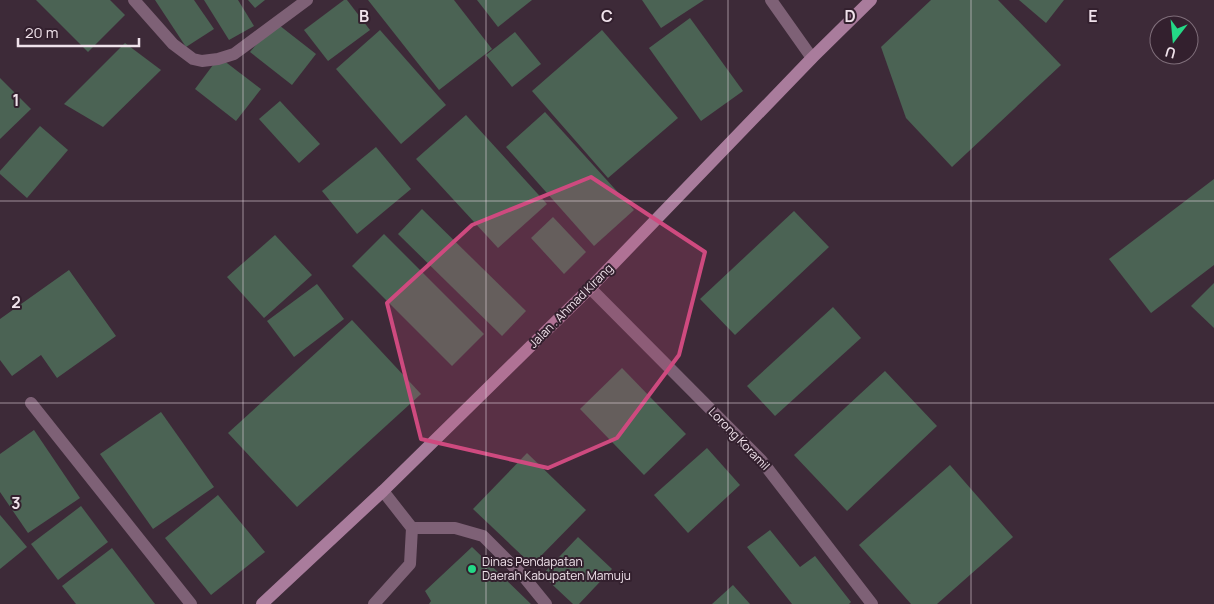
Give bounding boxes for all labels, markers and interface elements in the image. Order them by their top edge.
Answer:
text: B [359,5,369,27]
text: C [601,5,613,27]
text: D [844,5,856,27]
text: E [1088,5,1098,27]
scale bar [18,15,139,47]
north arrow [1149,15,1199,65]
text: 20 m [25,22,58,43]
text: U [1163,42,1178,64]
text: 1 [12,89,20,111]
street label: Jalan . Ahmad Kirang [525,260,616,351]
text: 2 [11,291,21,313]
street label: Lorong Koramil [705,403,774,474]
text: 3 [11,492,21,514]
place label: Dinas Pendapatan Daerah Kabupaten Mamuju [482,553,631,584]
marker: Dinas Pendapatan Daerah Kabupaten Mamuju [466,563,478,575]

